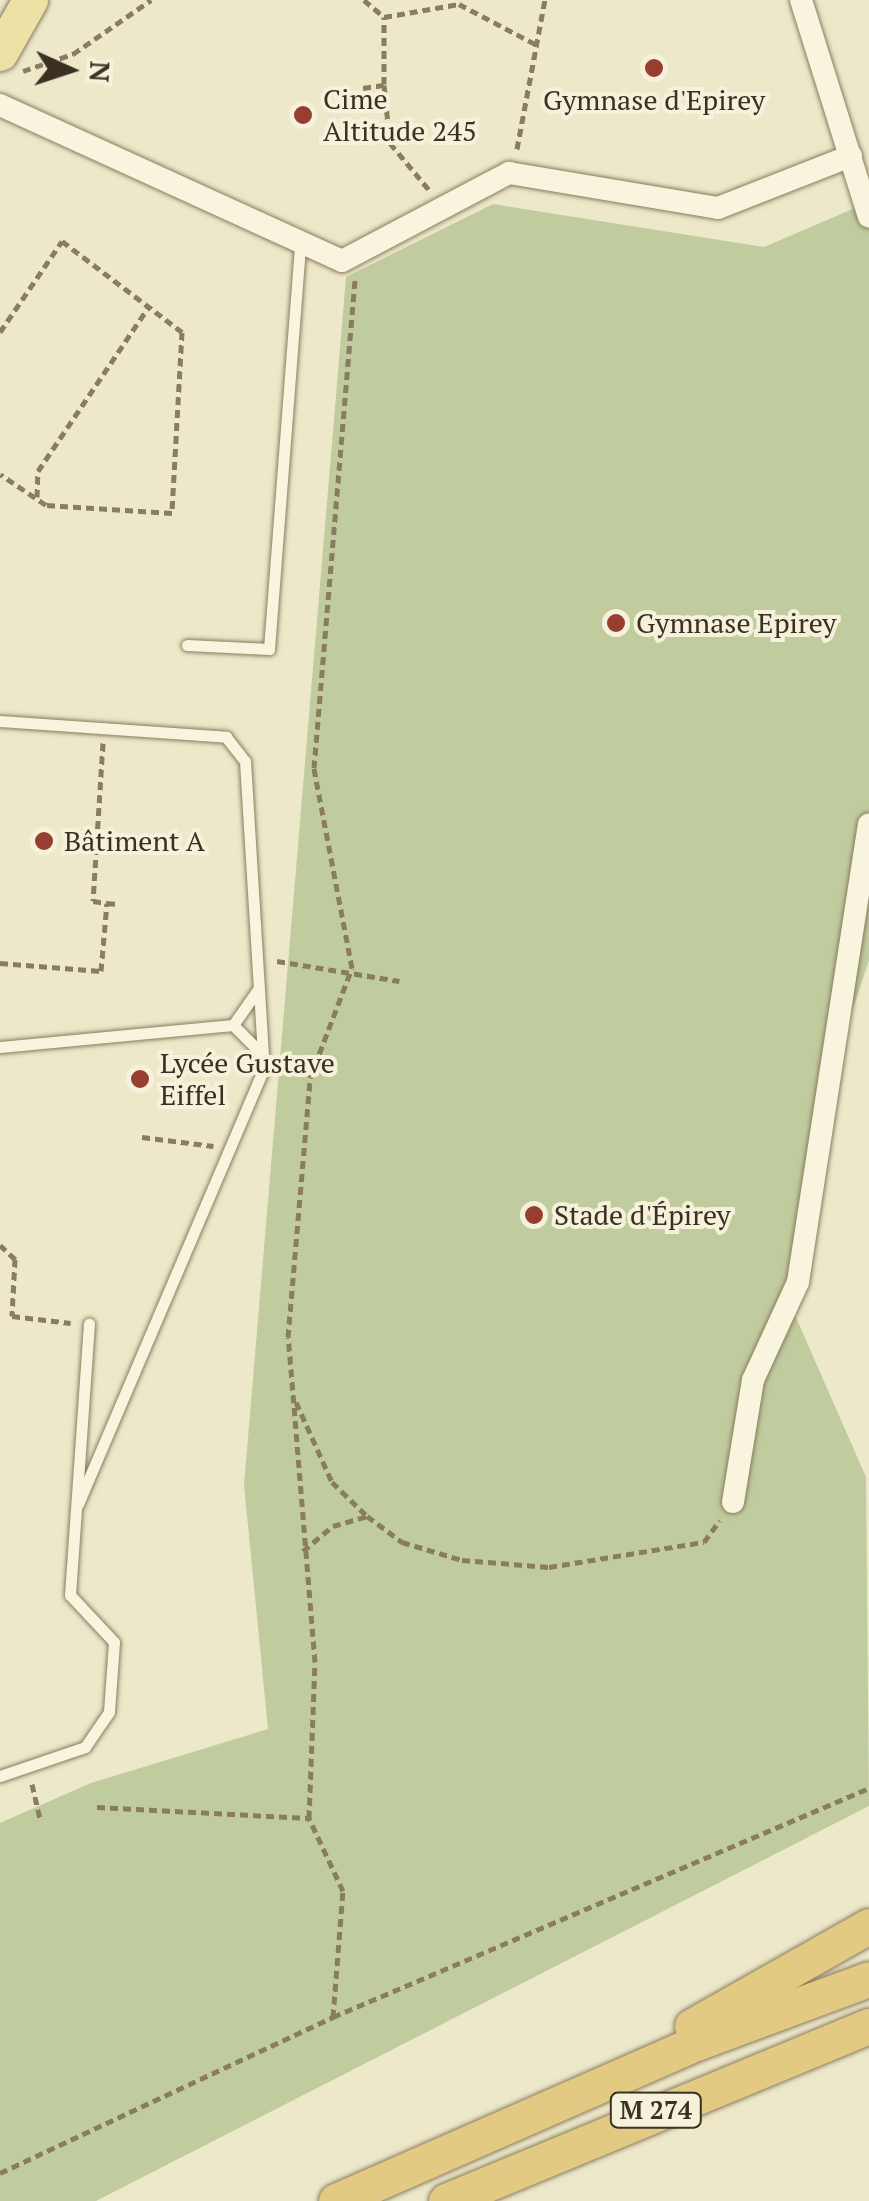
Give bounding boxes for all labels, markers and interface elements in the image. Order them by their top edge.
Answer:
north arrow [20,20,120,120]
marker: Gymnase d'Epirey [643,57,665,79]
text: N [81,60,119,83]
place label: Cime Altitude 245 [323,82,477,148]
place label: Gymnase d'Epirey [543,83,765,117]
marker: Cime Altitude 245 [292,104,314,126]
place label: Gymnase Epirey [636,606,836,640]
marker: Gymnase Epirey [605,612,627,634]
place label: Bâtiment A [64,824,205,858]
marker: Bâtiment A [33,830,55,852]
place label: Lycée Gustave Eiffel [160,1046,335,1112]
marker: Lycée Gustave Eiffel [129,1068,151,1090]
place label: Stade d'Épirey [554,1198,731,1232]
marker: Stade d'Épirey [523,1204,545,1226]
road number: M 274 [608,2090,704,2130]

